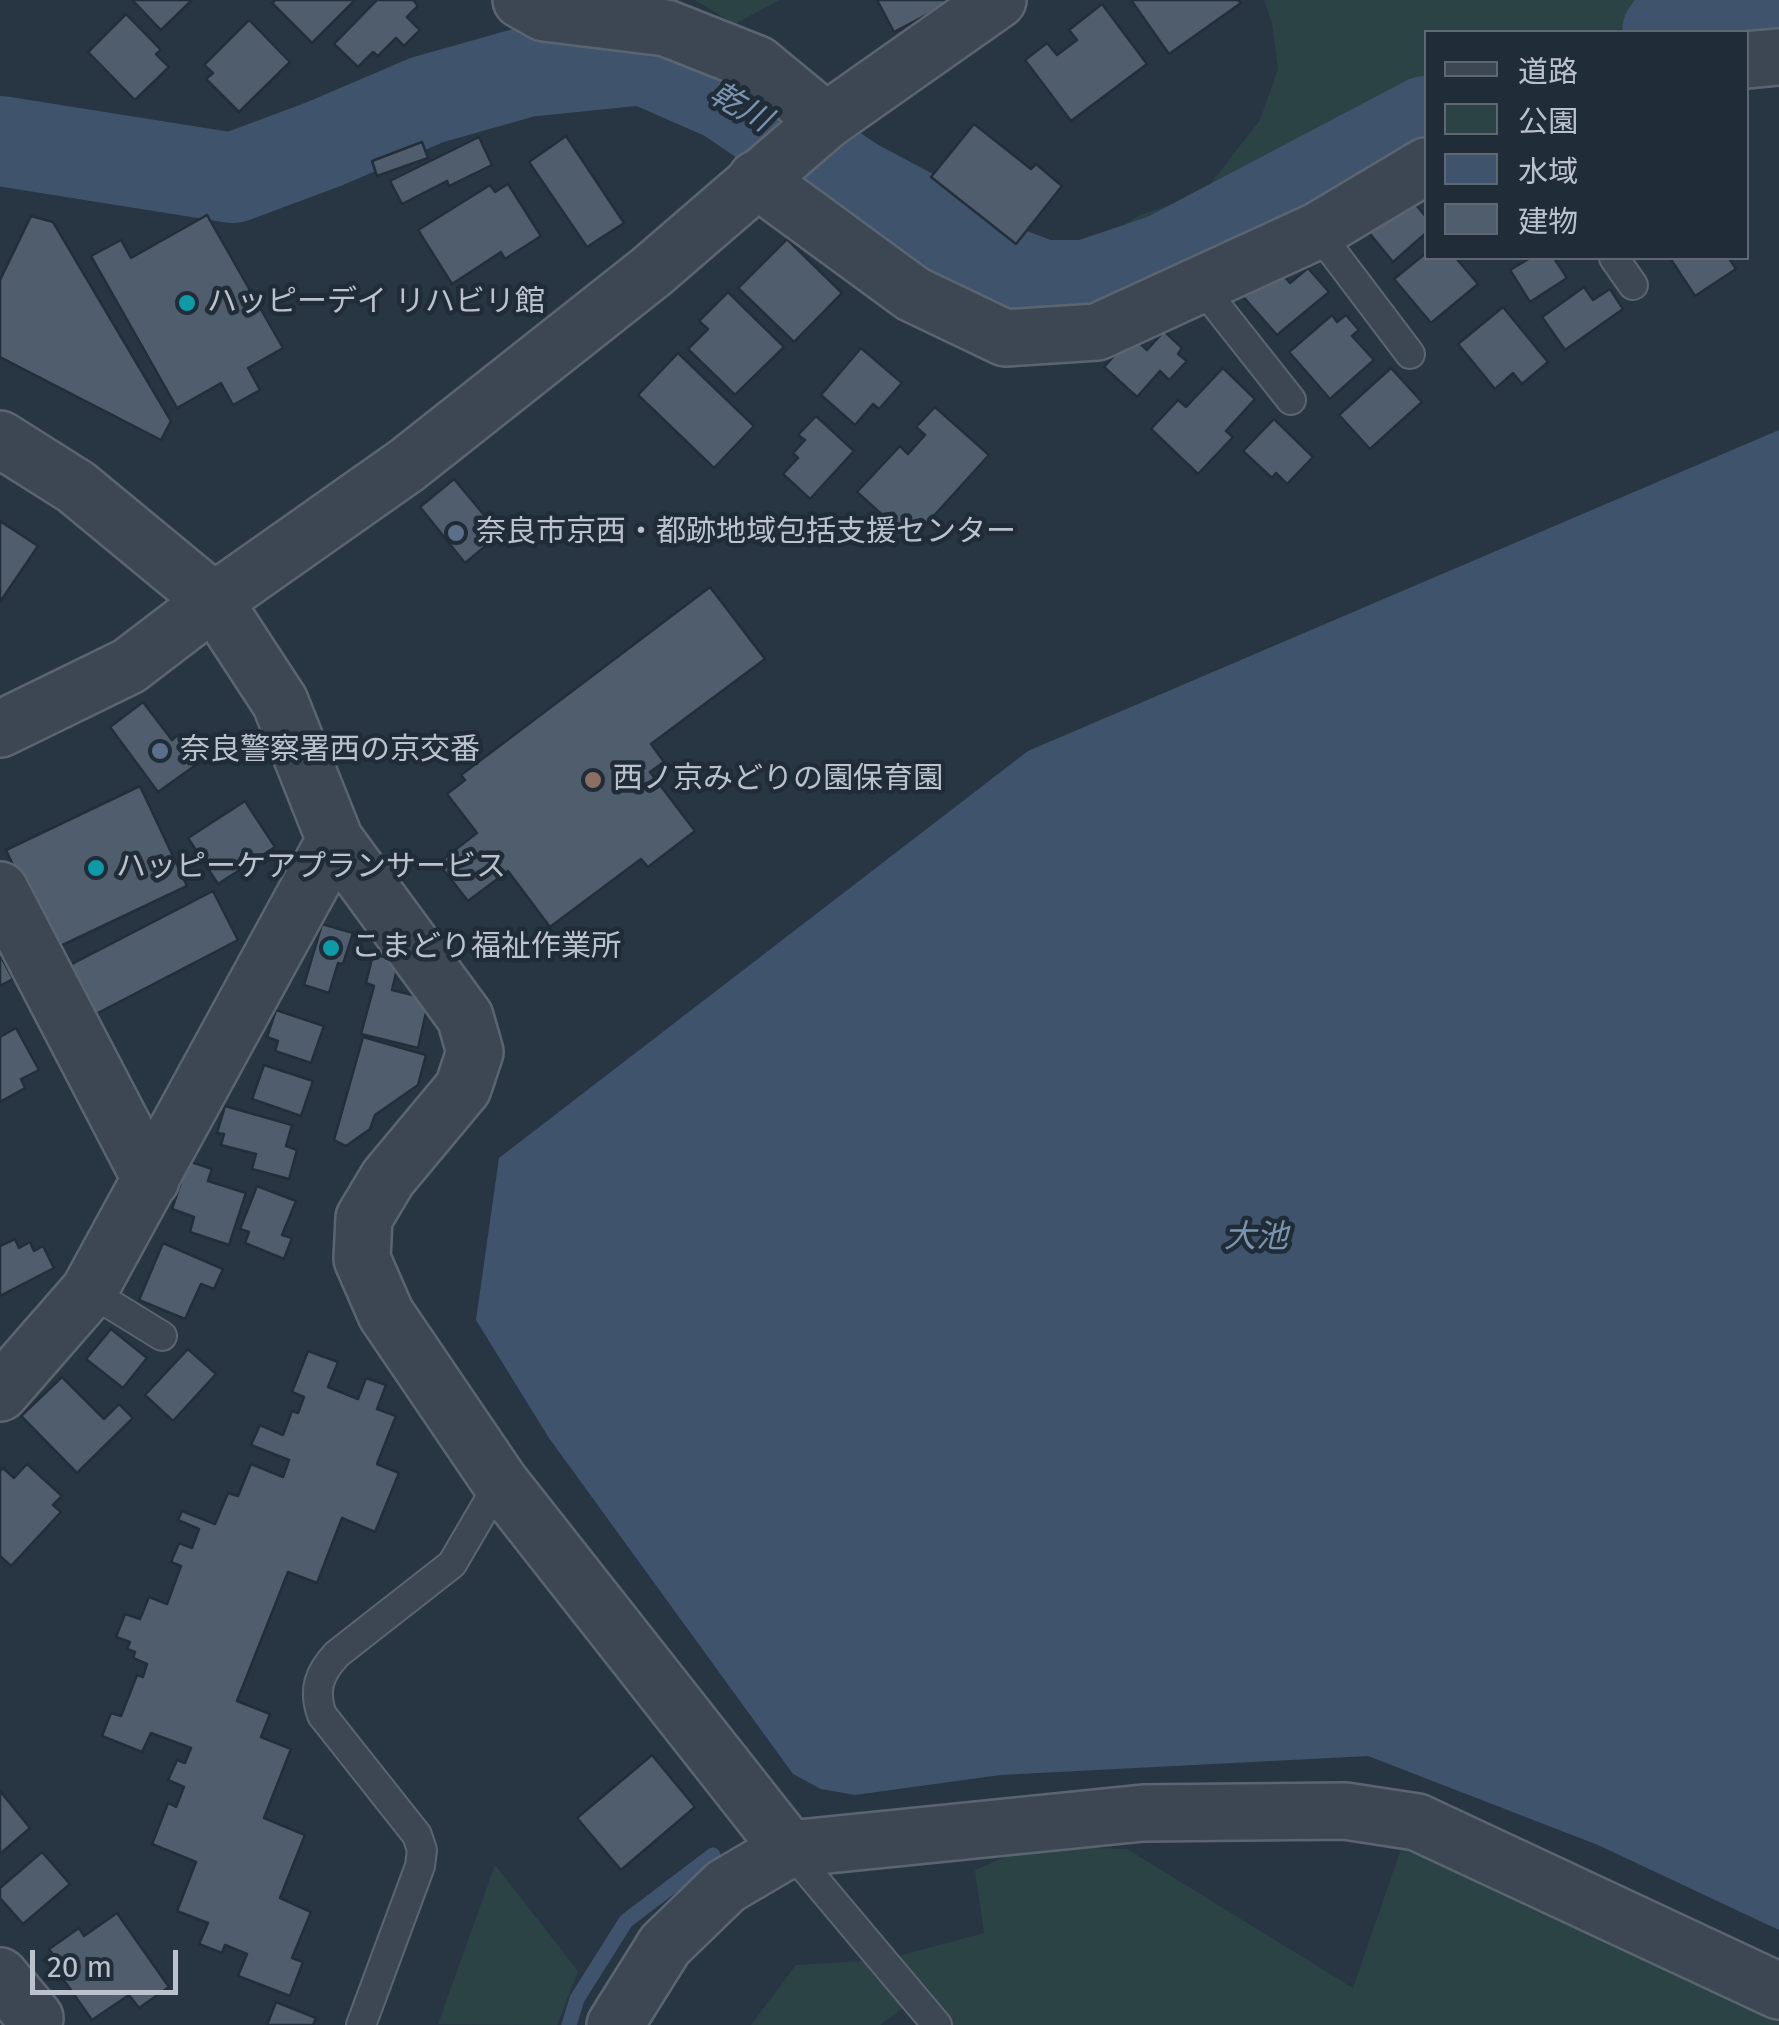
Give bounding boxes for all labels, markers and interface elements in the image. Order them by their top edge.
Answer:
legend [1424,30,1749,260]
text: 道路 [1518,54,1578,90]
water label: 乾川 [703,75,777,141]
text: 公園 [1518,104,1578,140]
text: 水域 [1518,154,1578,190]
text: 建物 [1518,204,1578,240]
place label: ハッピーデイ リハビリ館 [207,285,545,321]
marker: ハッピーデイ リハビリ館 [176,292,198,314]
place label: 奈良市京西・都跡地域包括支援センター [476,515,1016,551]
marker: 奈良市京西・都跡地域包括支援センター [445,522,467,544]
place label: 奈良警察署西の京交番 [180,733,480,769]
marker: 奈良警察署西の京交番 [149,740,171,762]
place label: 西ノ京みどりの園保育園 [613,762,943,798]
marker: 西ノ京みどりの園保育園 [582,769,604,791]
place label: ハッピーケアプランサービス [116,850,506,886]
marker: ハッピーケアプランサービス [85,857,107,879]
place label: こまどり福祉作業所 [351,930,621,966]
marker: こまどり福祉作業所 [320,937,342,959]
water label: 大池 [1224,1219,1288,1257]
scale bar [35,1930,182,1992]
text: 20 m [47,1949,112,1985]

